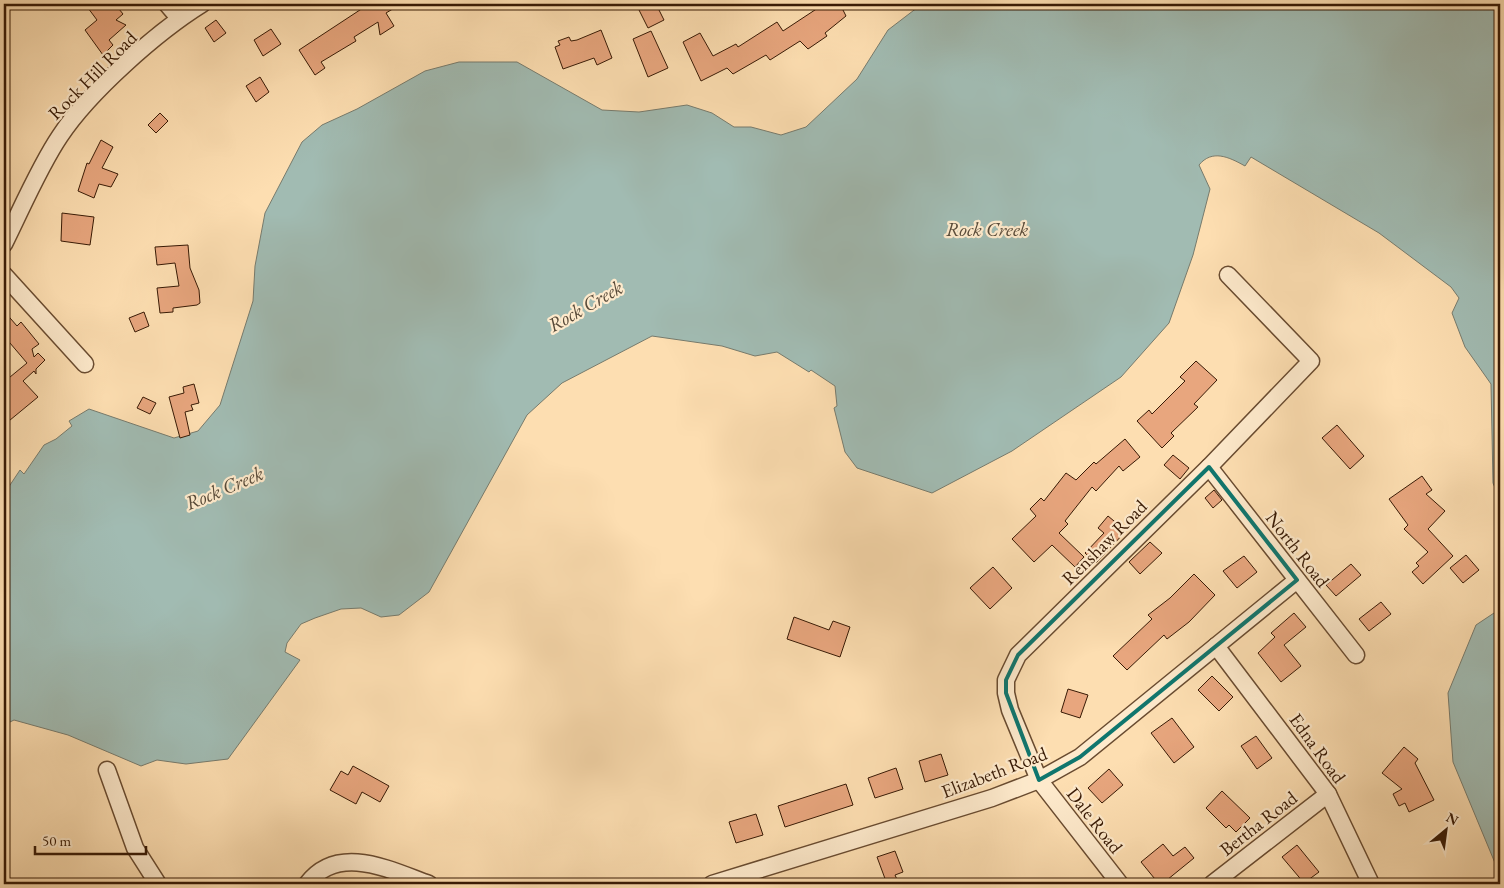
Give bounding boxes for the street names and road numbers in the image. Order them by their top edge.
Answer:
street label: Rock Hill Road [42,25,143,125]
street label: Renshaw Road [1056,494,1153,590]
street label: North Road [1260,506,1335,593]
street label: Edna Road [1284,708,1352,789]
street label: Elizabeth Road [938,741,1051,804]
street label: Dale Road [1061,782,1129,859]
street label: Bertha Road [1214,785,1302,862]

